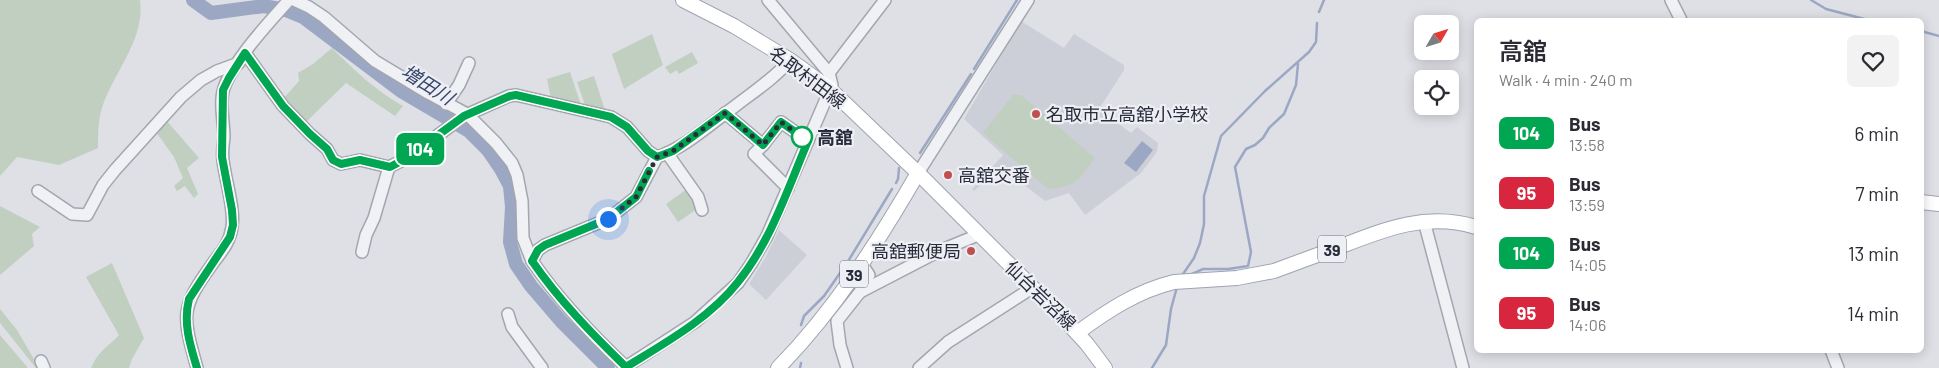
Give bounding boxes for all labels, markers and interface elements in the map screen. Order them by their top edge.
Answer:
north arrow [1414,15,1459,60]
map controls [1414,15,1459,115]
button: heart [1847,35,1899,87]
text: 高舘 [1499,36,1547,65]
street label: 名取村田線 [765,41,851,113]
water label: 増田川 [398,59,460,110]
button: locate [1414,70,1459,115]
text: Walk · 4 min · 240 m [1499,70,1633,89]
place label: 名取市立高舘小学校 [1046,103,1208,125]
marker: 名取市立高舘小学校 [1030,108,1042,120]
text: Bus [1569,112,1601,135]
text: 104 [1513,122,1540,144]
text: 6 min [1855,122,1899,145]
marker: 高舘 [791,126,813,148]
place label: 高舘 [817,126,853,148]
line badge: 104 [391,133,449,165]
text: 13:58 [1569,135,1605,154]
text: 104 [406,138,434,160]
place label: 高舘交番 [958,164,1030,186]
marker: 高舘交番 [942,169,954,181]
text: Bus [1569,172,1601,195]
text: 95 [1517,182,1536,204]
text: 7 min [1855,182,1899,205]
text: 13:59 [1569,195,1605,214]
your location [596,207,621,232]
text: Bus [1569,232,1601,255]
road number: 39 [1318,235,1346,262]
place label: 高舘郵便局 [871,240,961,262]
text: 104 [1513,242,1540,264]
text: 13 min [1848,242,1899,265]
marker: 高舘郵便局 [965,245,977,257]
text: 14:05 [1569,255,1606,274]
street label: 仙台岩沼線 [1001,256,1081,334]
road number: 39 [840,260,868,288]
text: Bus [1569,292,1601,315]
text: 95 [1517,302,1536,324]
text: 14 min [1847,302,1899,325]
text: 14:06 [1569,315,1606,334]

